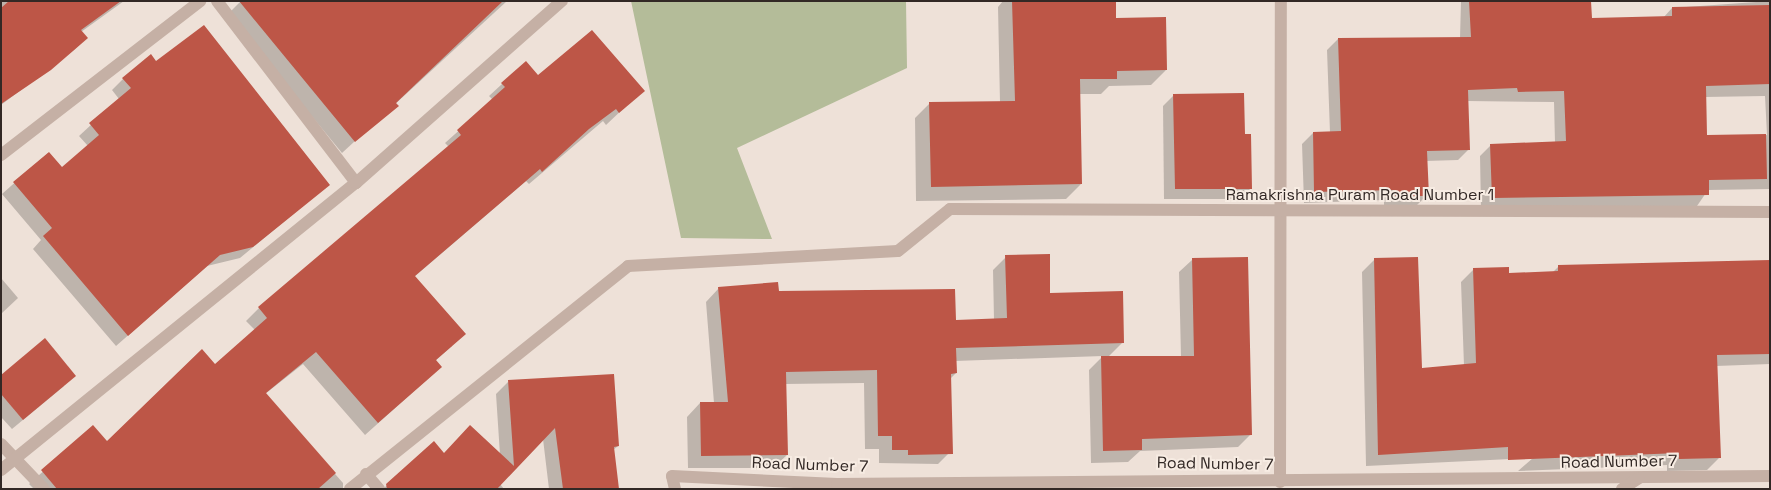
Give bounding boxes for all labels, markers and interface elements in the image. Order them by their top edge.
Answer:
street label: Ramakrishna Puram Road Number 1 [1226,185,1494,205]
street label: Road Number 7 [1561,451,1677,473]
street label: Road Number 7 [751,453,869,477]
street label: Road Number 7 [1157,453,1273,475]

